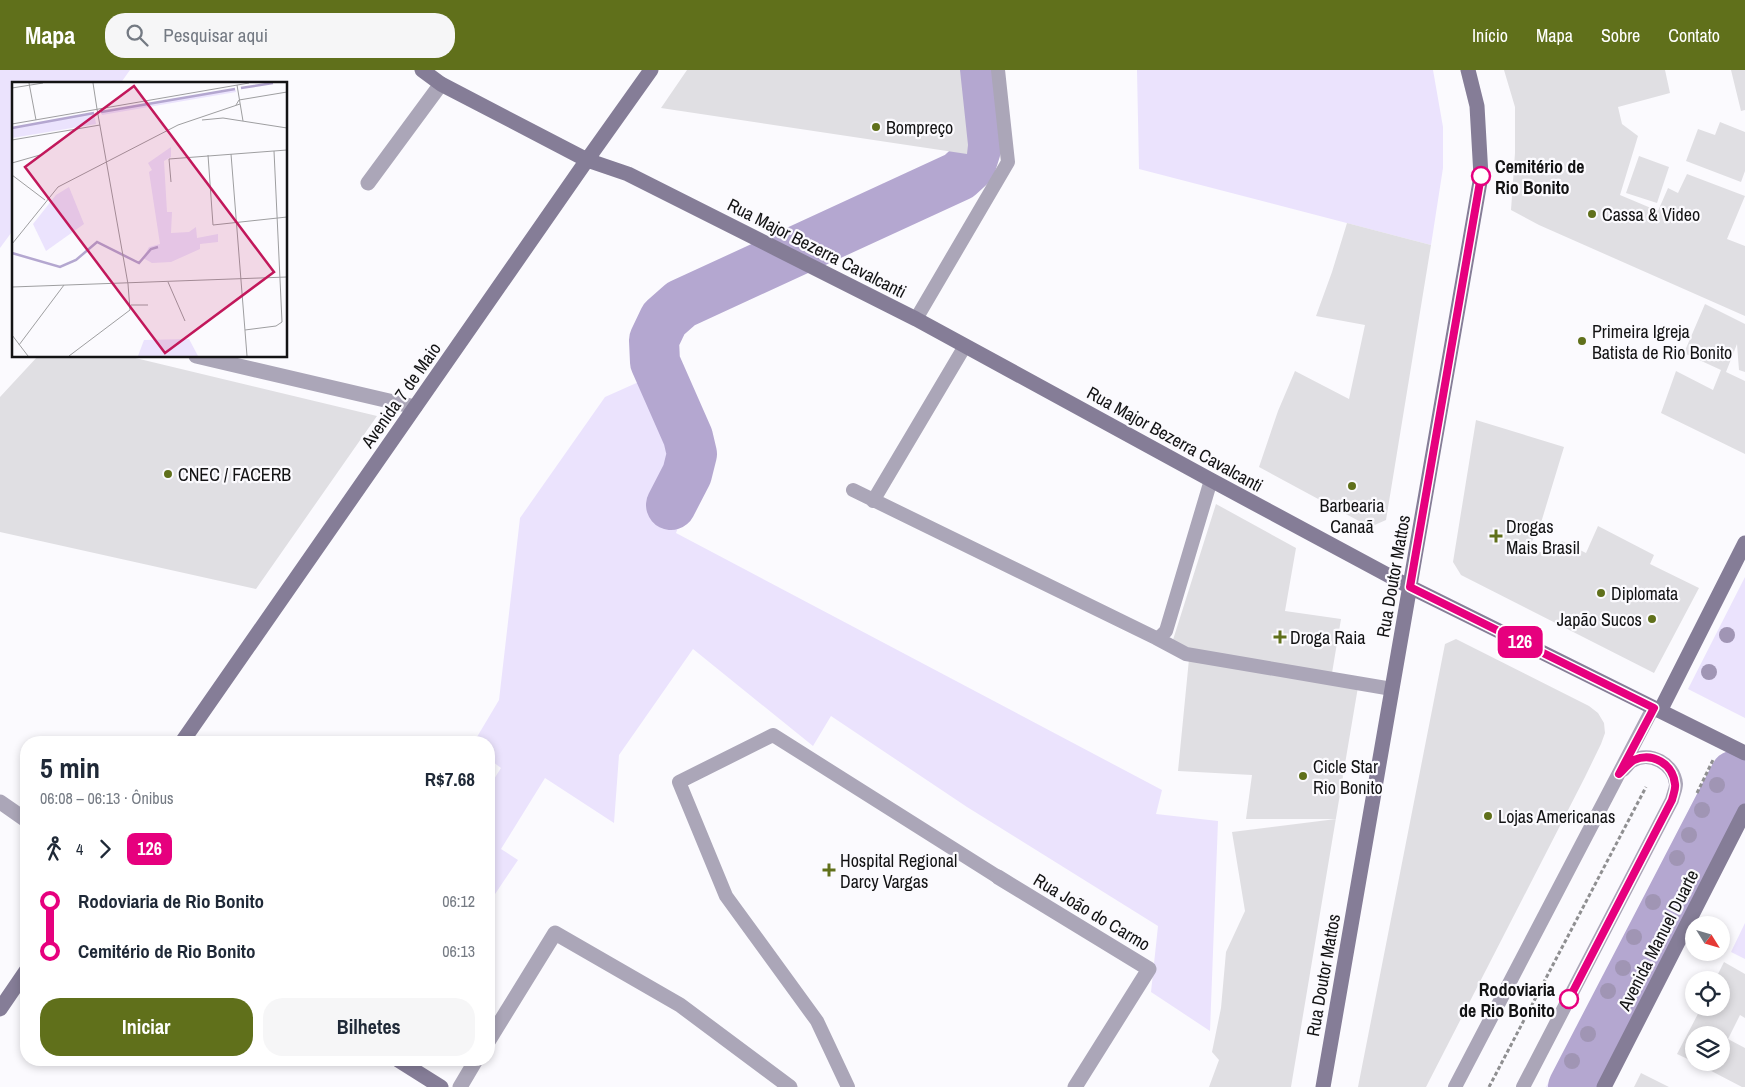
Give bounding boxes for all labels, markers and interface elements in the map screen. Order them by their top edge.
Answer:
search box [105,13,455,58]
text: Mapa [25,19,75,51]
icon: search [123,21,151,49]
text: Pesquisar aqui [163,22,268,48]
text: Início [1472,23,1508,48]
text: Mapa [1536,23,1573,48]
text: Sobre [1601,23,1640,48]
text: Contato [1668,23,1720,48]
inset map [12,82,288,358]
place label: Bompreço [886,115,953,140]
marker: Bompreço [870,121,882,133]
place label: Cemitério de Rio Bonito [1495,154,1584,200]
marker: Cemitério de Rio Bonito [1471,166,1491,186]
street label: Rua Major Bezerra Cavalcanti [723,192,911,304]
place label: Cassa & Video [1602,202,1700,227]
marker: Cassa & Video [1586,208,1598,220]
place label: Primeira Igreja Batista de Rio Bonito [1592,319,1732,365]
marker: Primeira Igreja Batista de Rio Bonito [1576,335,1588,347]
street label: Avenida 7 de Maio [355,337,447,454]
street label: Rua Major Bezerra Cavalcanti [1082,380,1268,498]
place label: CNEC / FACERB [178,462,291,487]
marker: CNEC / FACERB [162,468,174,480]
marker: Barbearia Canaã [1346,480,1358,492]
place label: Barbearia Canaã [1320,493,1384,539]
street label: Rua Doutor Mattos [1370,513,1416,639]
place label: Drogas Mais Brasil [1506,514,1580,560]
marker: Drogas Mais Brasil [1490,530,1502,542]
place label: Diplomata [1611,581,1678,606]
marker: Diplomata [1595,587,1607,599]
place label: Japão Sucos [1557,607,1642,632]
marker: Japão Sucos [1646,613,1658,625]
place label: Droga Raia [1290,625,1365,650]
line badge: 126 [1491,626,1549,658]
text: 126 [1508,629,1532,654]
marker: Droga Raia [1274,631,1286,643]
text: 5 min [40,749,100,787]
place label: Cicle Star Rio Bonito [1313,754,1383,800]
text: R$7.68 [425,766,475,792]
marker: Cicle Star Rio Bonito [1297,770,1309,782]
text: 06:08 – 06:13 · Ônibus [40,787,174,809]
place label: Lojas Americanas [1498,804,1615,829]
marker: Lojas Americanas [1482,810,1494,822]
icon: walk [40,835,68,863]
icon: forward [91,835,119,863]
text: 126 [137,836,162,861]
text: 4 [76,838,83,860]
place label: Hospital Regional Darcy Vargas [840,848,957,894]
marker: Hospital Regional Darcy Vargas [822,863,836,877]
street label: Avenida Manuel Duarte [1611,865,1704,1016]
street label: Rua João do Carmo [1029,867,1155,957]
text: Rodoviaria de Rio Bonito [78,888,264,914]
text: 06:12 [442,890,475,912]
street label: Rua Doutor Mattos [1300,912,1346,1038]
north arrow [1685,916,1730,961]
map controls [1685,916,1730,1071]
text: Cemitério de Rio Bonito [78,938,255,964]
text: 06:13 [442,940,475,962]
button: locate [1685,971,1730,1016]
place label: Rodoviaria de Rio Bonito [1459,977,1556,1023]
marker: Rodoviaria de Rio Bonito [1559,989,1579,1009]
button: Iniciar [40,998,253,1056]
button: Bilhetes [263,998,475,1056]
button: layers [1685,1026,1730,1071]

